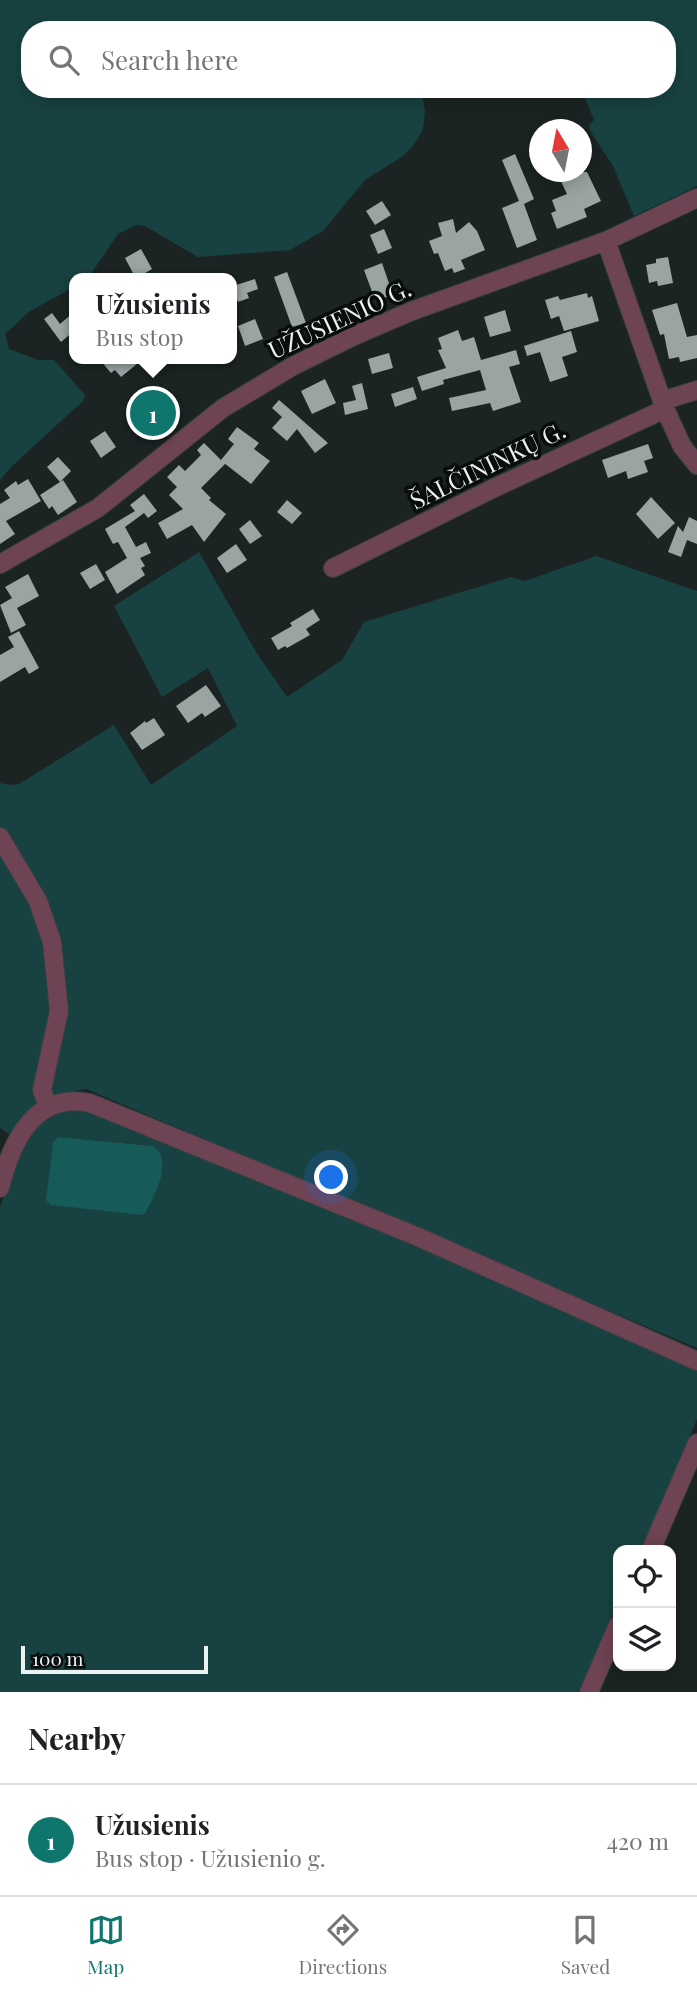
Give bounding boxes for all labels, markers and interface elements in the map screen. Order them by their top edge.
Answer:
search box [21,21,676,98]
icon: search [45,41,83,79]
text: Search here [101,42,238,77]
north arrow [529,119,592,182]
street label: UŽUSIENIO G. [262,271,416,365]
popup [69,273,237,364]
text: Užusienis [96,286,210,321]
text: Bus stop [96,321,184,352]
pin: 1 [130,387,176,439]
street label: ŠALČININKŲ G. [404,413,570,516]
your location [314,1160,348,1194]
map controls [613,1545,676,1671]
button: locate [613,1545,676,1608]
button: layers [613,1608,676,1671]
scale bar [21,1643,208,1675]
text: 100 m [32,1645,83,1671]
text: Nearby [28,1718,126,1758]
text: Užusienis [95,1807,210,1842]
text: 1 [47,1825,55,1856]
text: 420 m [607,1825,669,1856]
text: Bus stop · Užusienio g. [95,1842,326,1873]
tab: Map [87,1911,125,1979]
tab: Directions [298,1911,387,1979]
tab: Saved [561,1911,610,1979]

